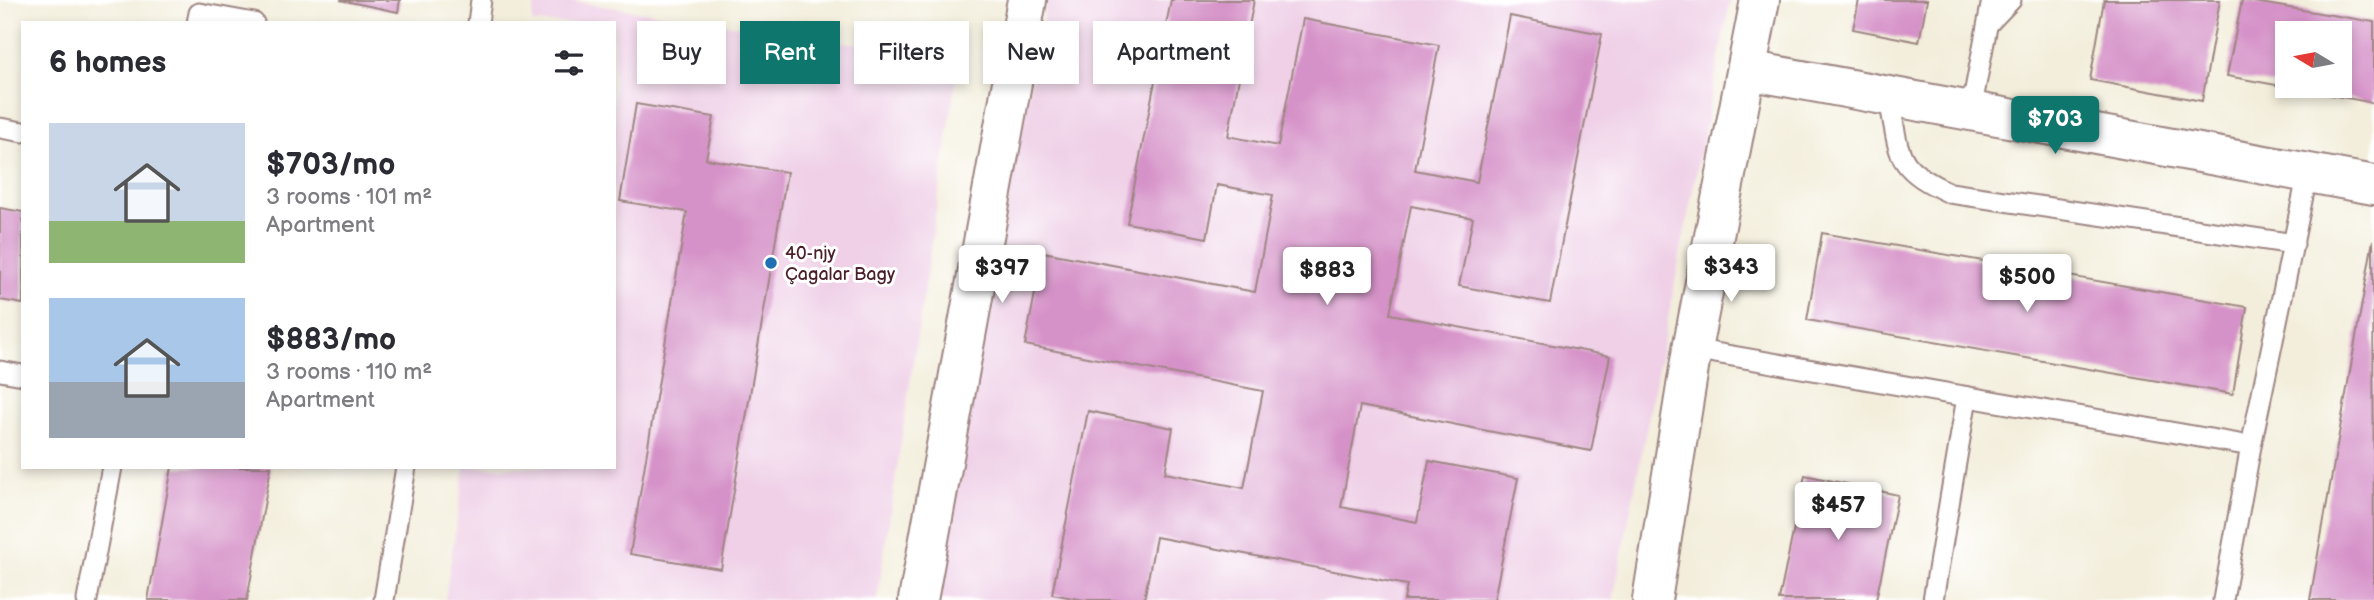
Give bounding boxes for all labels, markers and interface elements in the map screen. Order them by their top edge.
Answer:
chip: Buy [637,21,726,84]
chip: Rent [740,21,840,84]
chip: Filters [854,21,969,84]
chip: New [983,21,1079,84]
chip: Apartment [1093,21,1254,84]
north arrow [2275,21,2352,98]
map controls [2275,21,2352,98]
icon: filters [550,44,588,82]
text: 6 homes [49,45,166,81]
pin: $703 [2014,96,2096,156]
text: $703 [2027,105,2083,133]
text: $703/mo [266,147,395,183]
icon: home [105,151,189,235]
text: 3 rooms · 101 m² [266,183,432,211]
text: Apartment [266,211,375,239]
place label: 40-njy Çagalar Bagy [785,243,896,285]
pin: $343 [1690,244,1772,304]
pin: $397 [961,246,1043,305]
pin: $883 [1286,247,1368,307]
text: $343 [1703,253,1759,281]
text: $397 [975,254,1029,282]
pin: $500 [1986,254,2068,314]
marker: 40-njy Çagalar Bagy [763,255,779,271]
text: $883 [1299,256,1355,284]
text: $500 [1998,263,2056,291]
text: $883/mo [266,322,396,358]
icon: home [105,326,189,410]
text: 3 rooms · 110 m² [266,358,432,386]
text: Apartment [266,386,375,414]
pin: $457 [1797,482,1879,542]
text: $457 [1811,491,1865,519]

